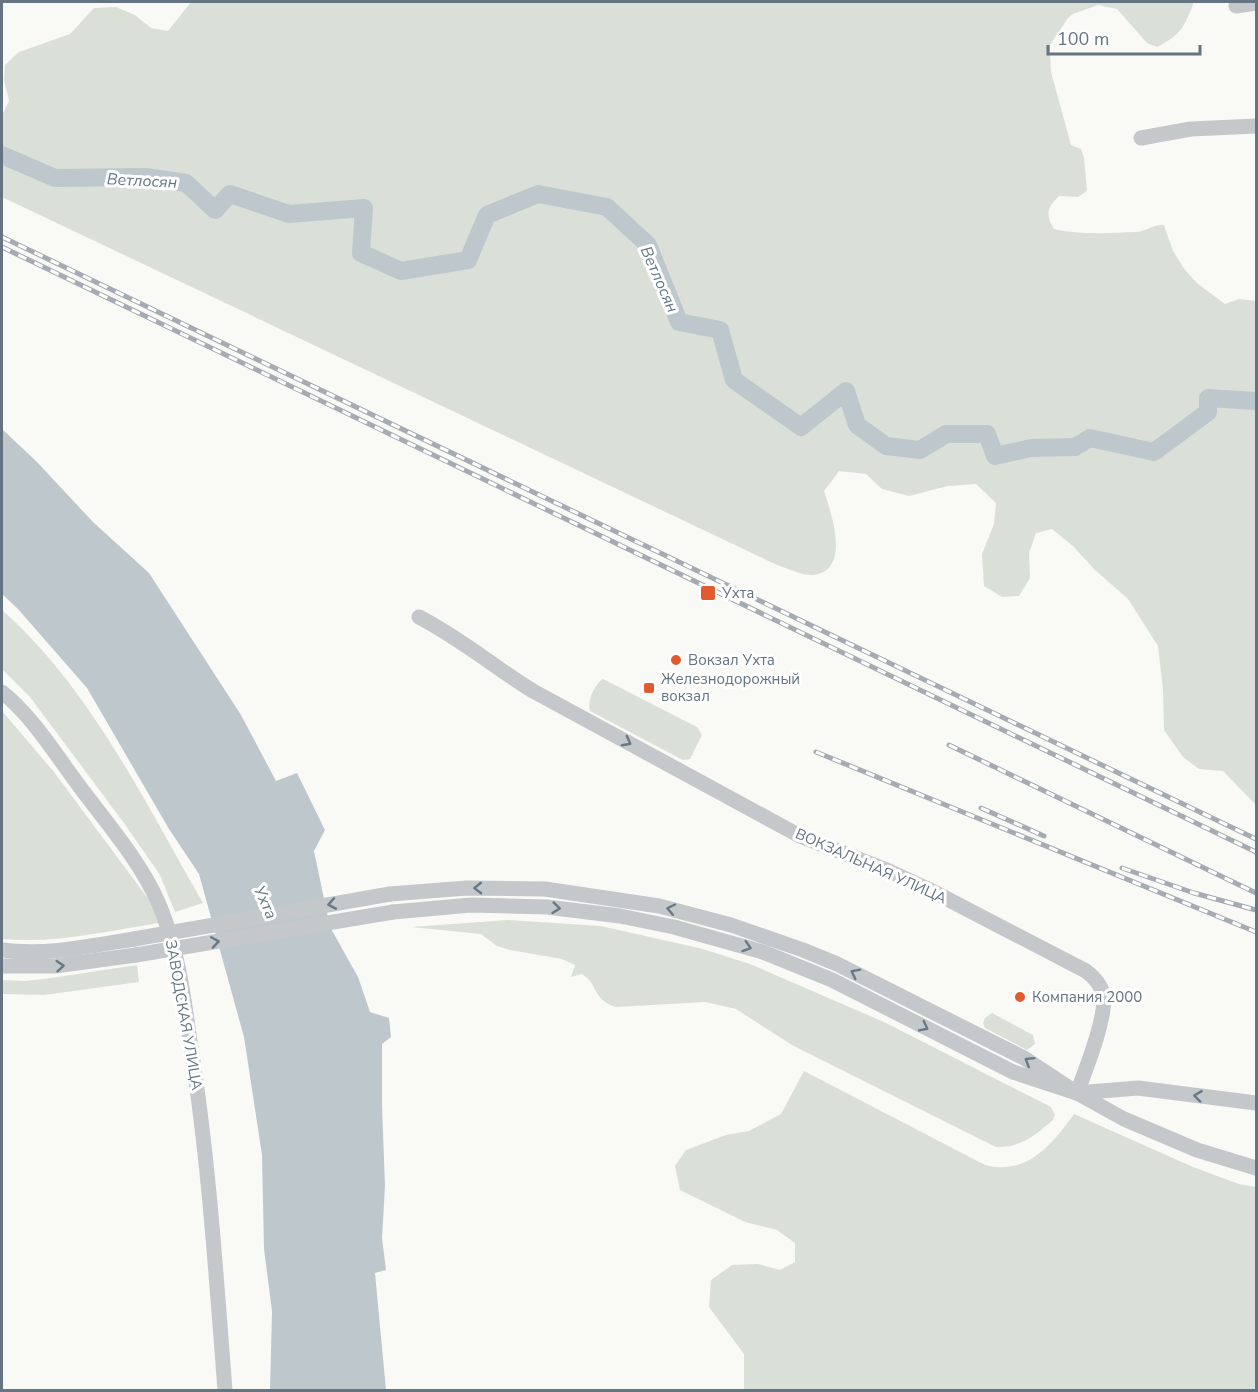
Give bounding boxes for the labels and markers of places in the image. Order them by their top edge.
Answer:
place label: Ухта [721,583,754,603]
marker: Ухта [699,584,717,602]
place label: Вокзал Ухта [688,650,775,670]
marker: Вокзал Ухта [669,653,683,667]
place label: Железнодорожный вокзал [661,669,800,706]
marker: Железнодорожный вокзал [642,681,656,695]
place label: Компания 2000 [1032,987,1142,1007]
marker: Компания 2000 [1013,990,1027,1004]

